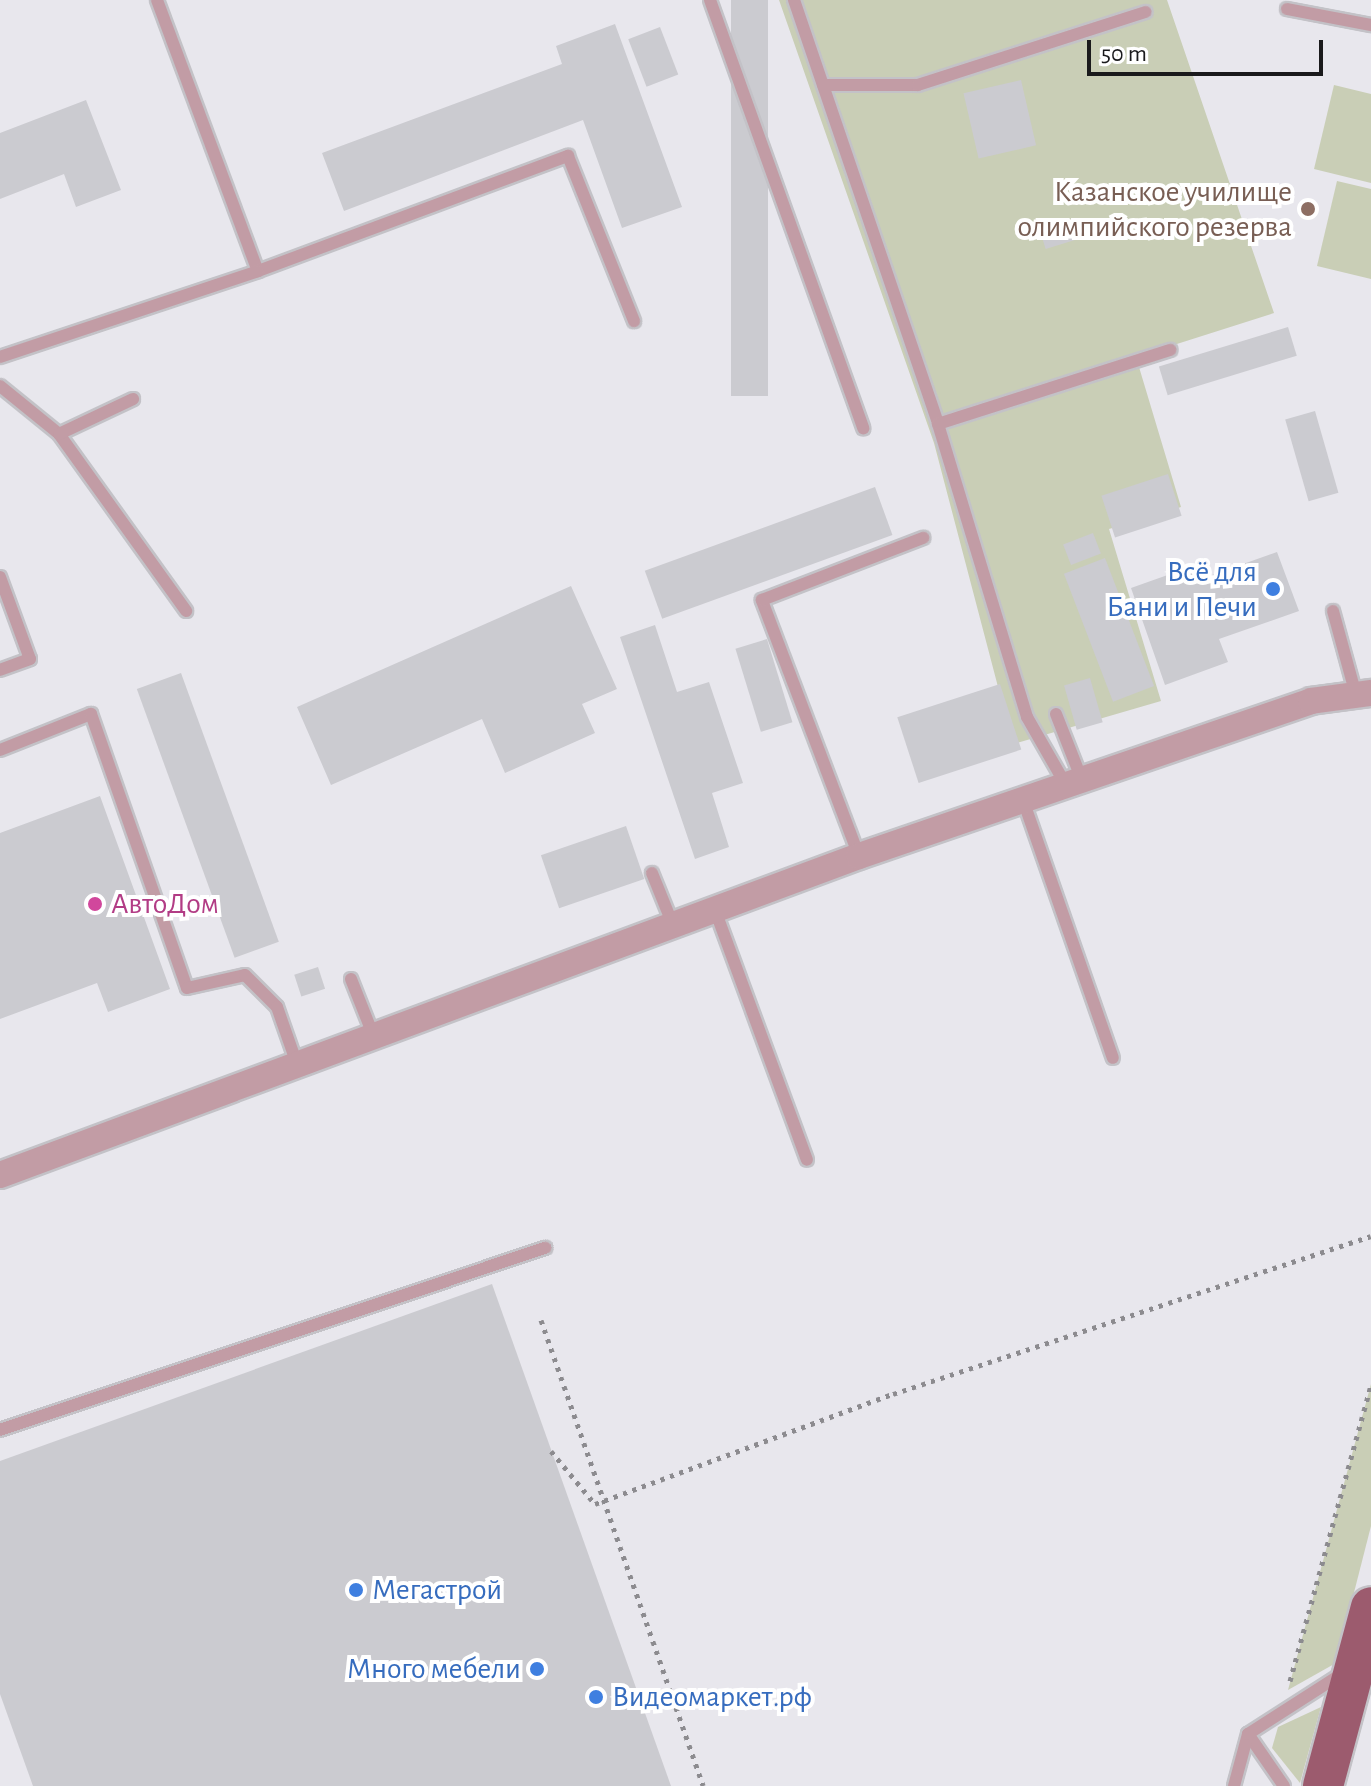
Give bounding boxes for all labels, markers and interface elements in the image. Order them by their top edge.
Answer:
scale bar [1091,24,1327,74]
text: 50 m [1101,42,1147,66]
place label: Казанское училище олимпийского резерва [1018,174,1292,244]
marker: Казанское училище олимпийского резерва [1299,200,1317,218]
place label: Всё для Бани и Печи [1106,554,1257,624]
marker: Всё для Бани и Печи [1264,580,1282,598]
place label: АвтоДом [111,886,219,922]
marker: АвтоДом [86,895,104,913]
place label: Мегастрой [372,1572,502,1608]
marker: Мегастрой [347,1581,365,1599]
place label: Много мебели [347,1651,521,1687]
marker: Много мебели [528,1660,546,1678]
place label: Видеомаркет.рф [612,1679,812,1715]
marker: Видеомаркет.рф [587,1688,605,1706]

